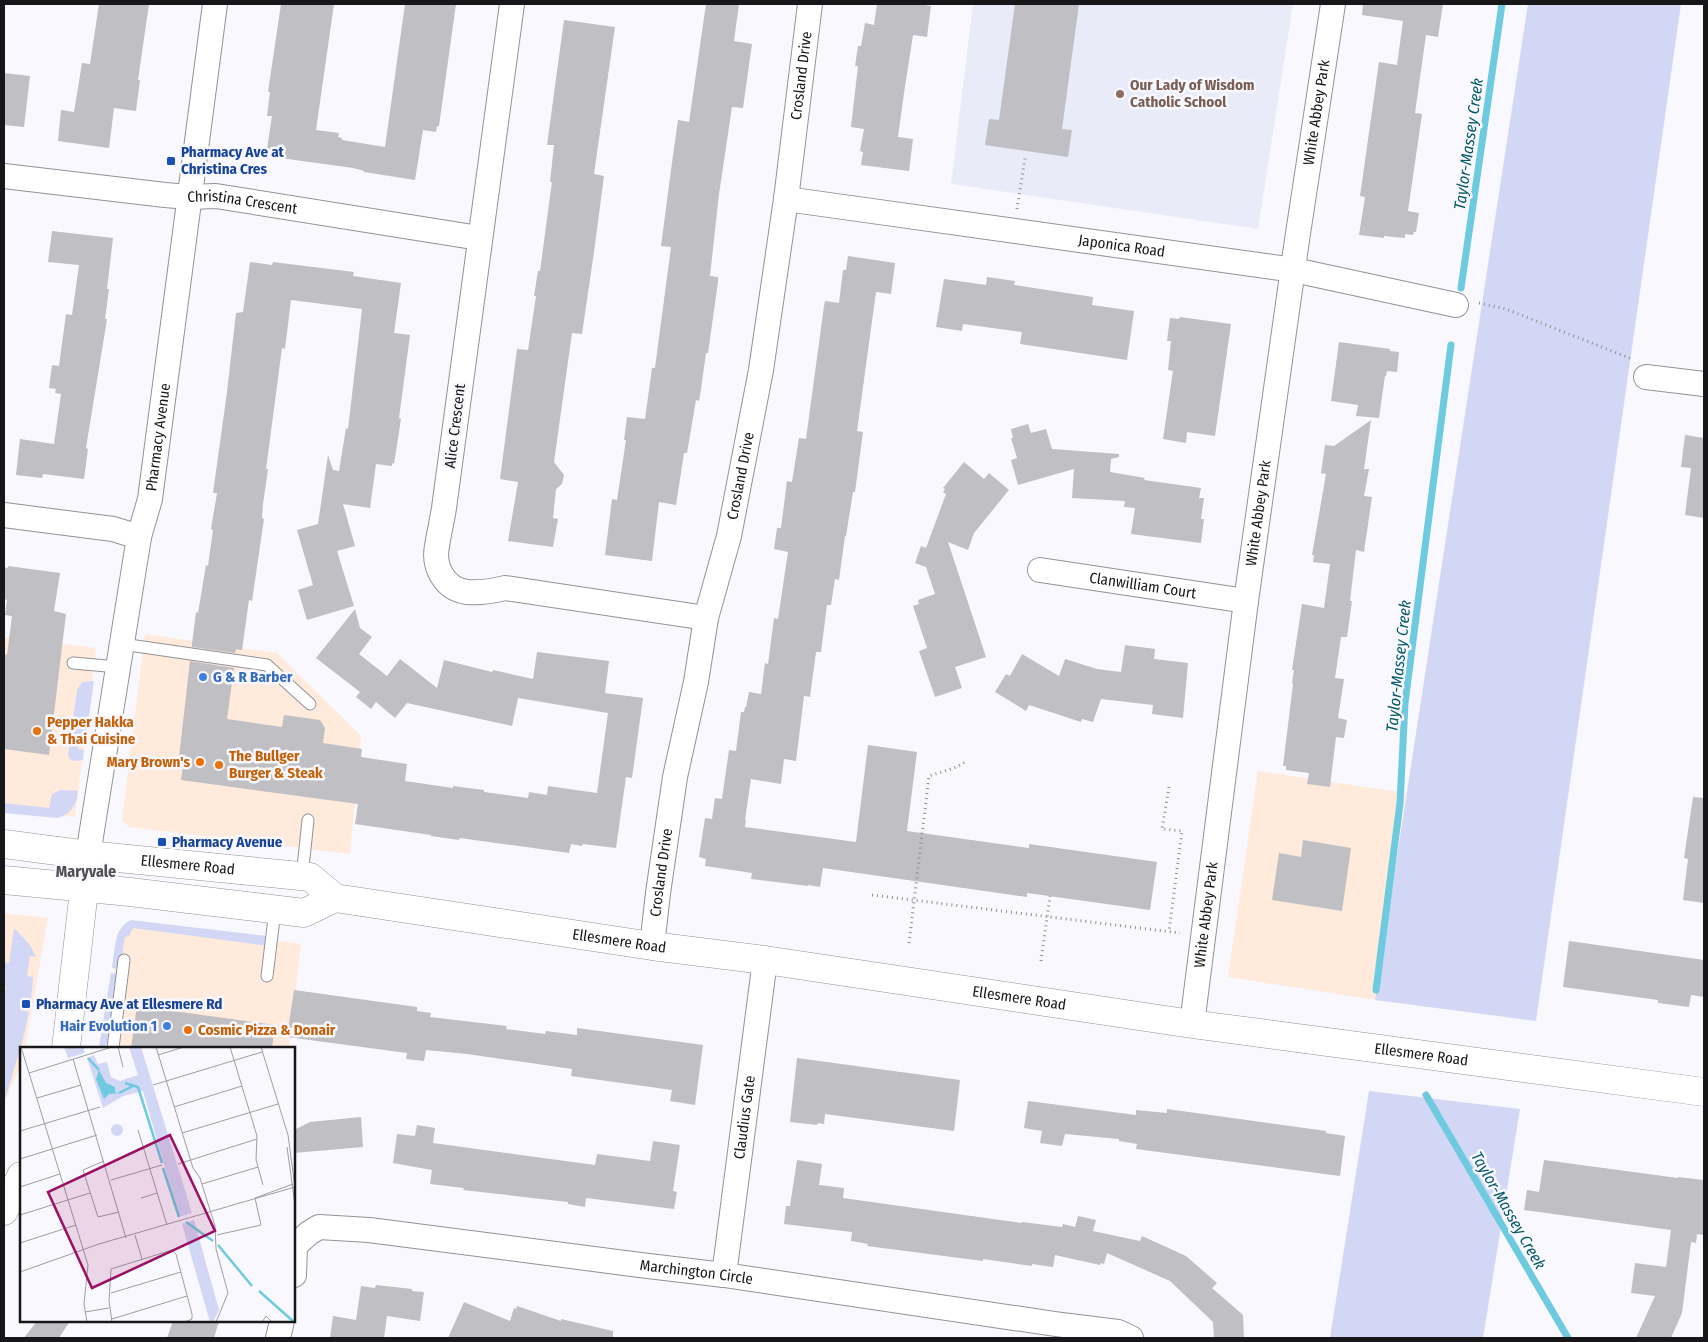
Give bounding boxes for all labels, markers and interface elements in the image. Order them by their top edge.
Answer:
street label: Crosland Drive [787,30,816,121]
street label: White Abbey Park [1300,58,1333,167]
place label: Our Lady of Wisdom Catholic School [1130,76,1254,111]
water label: Taylor-Massey Creek [1450,77,1487,211]
marker: Our Lady of Wisdom Catholic School [1114,88,1126,100]
place label: Pharmacy Ave at Christina Cres [181,143,285,178]
marker: Pharmacy Ave at Christina Cres [165,155,177,167]
street label: Christina Crescent [187,187,299,218]
street label: Japonica Road [1077,231,1166,261]
street label: Pharmacy Avenue [142,382,174,492]
street label: Alice Crescent [441,383,469,469]
street label: Crosland Drive [723,430,758,521]
street label: White Abbey Park [1242,459,1275,567]
street label: Clanwilliam Court [1088,569,1197,602]
water label: Taylor-Massey Creek [1382,599,1415,733]
place label: G & R Barber [213,668,293,686]
marker: G & R Barber [197,671,209,683]
place label: Pepper Hakka & Thai Cuisine [47,713,136,748]
marker: Pepper Hakka & Thai Cuisine [31,725,43,737]
place label: The Bullger Burger & Steak [229,747,323,782]
place label: Mary Brown's [107,753,190,771]
marker: Mary Brown's [194,756,206,768]
marker: The Bullger Burger & Steak [213,759,225,771]
street label: Crosland Drive [646,827,676,918]
place label: Pharmacy Avenue [172,833,283,851]
marker: Pharmacy Avenue [156,836,168,848]
street label: Ellesmere Road [140,851,236,879]
street label: White Abbey Park [1190,861,1222,969]
district label: Maryvale [56,862,116,881]
street label: Ellesmere Road [571,925,667,957]
street label: Ellesmere Road [971,982,1067,1014]
place label: Pharmacy Ave at Ellesmere Rd [36,995,223,1013]
marker: Pharmacy Ave at Ellesmere Rd [20,998,32,1010]
place label: Hair Evolution 1 [60,1017,157,1035]
marker: Hair Evolution 1 [161,1020,173,1032]
place label: Cosmic Pizza & Donair [198,1021,336,1039]
marker: Cosmic Pizza & Donair [182,1024,194,1036]
street label: Ellesmere Road [1373,1039,1469,1070]
inset map [20,1047,295,1322]
street label: Claudius Gate [730,1074,759,1160]
water label: Taylor-Massey Creek [1467,1148,1550,1272]
street label: Marchington Circle [639,1256,754,1288]

